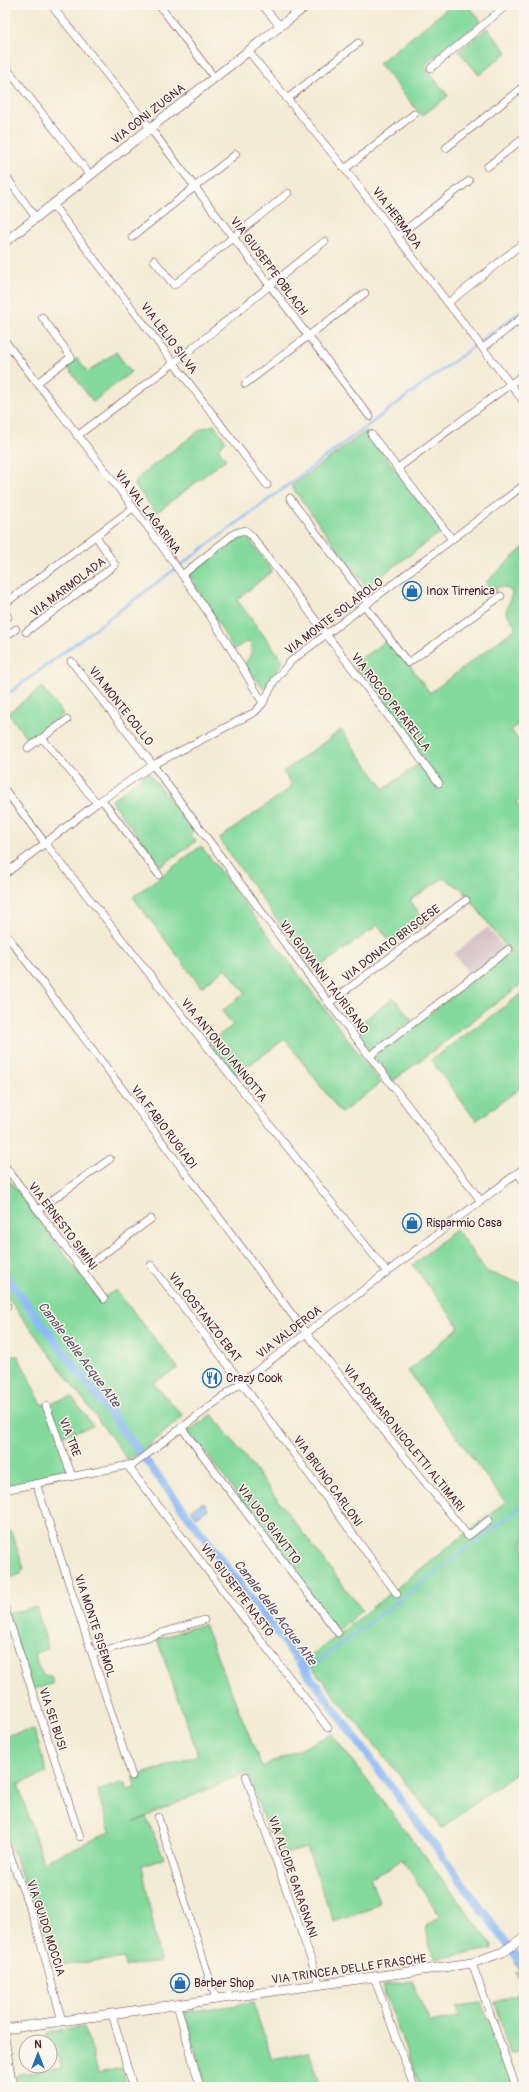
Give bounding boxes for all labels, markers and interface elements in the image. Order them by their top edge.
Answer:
street label: VIA CONI ZUGNA [108,81,188,148]
street label: VIA HERMADA [368,184,425,252]
street label: VIA GIUSEPPE OBLACH [227,214,311,319]
street label: VIA LELIO SILVA [137,300,200,377]
street label: VIA VAL LAGARINA [111,467,184,557]
street label: VIA MARMOLADA [28,554,109,621]
street label: VIA MONTE SOLAROLO [282,574,387,658]
shop icon: Inox Tirrenica [401,580,423,602]
place label: Inox Tirrenica [426,584,495,599]
street label: VIA ROCCO PAPARELLA [348,650,434,755]
street label: VIA MONTE COLLO [85,664,156,749]
street label: VIA DONATO BRISCESE [339,902,443,985]
street label: VIA GIOVANNI TAURISANO [276,917,372,1038]
street label: VIA ANTONIO IANNOTTA [177,996,270,1105]
street label: VIA FABIO RUGIADI [127,1082,200,1172]
street label: VIA ERNESTO SIMINI [25,1179,101,1273]
shop icon: Risparmio Casa [401,1212,423,1234]
place label: Risparmio Casa [426,1216,502,1231]
street label: VIA COSTANZO EBAT [165,1269,244,1365]
water label: Canale delle Acque Alte [34,1299,125,1412]
street label: VIA VALDEROA [254,1303,325,1362]
street label: VIA ADEMARO NICOLETTI ALTIMARI [340,1362,468,1515]
restaurant icon: Crazy Cook [201,1367,223,1389]
place label: Crazy Cook [226,1371,283,1386]
street label: VIA TRE [55,1415,84,1459]
street label: VIA BRUNO CARLONI [289,1433,366,1530]
street label: VIA UGO GIAVITTO [234,1481,304,1568]
street label: VIA GIUSEPPE NASTO [197,1541,277,1640]
water label: Canale delle Acque Alte [230,1557,321,1670]
street label: VIA MONTE SISEMOL [71,1573,118,1680]
street label: VIA SEI BUSI [35,1686,70,1753]
street label: VIA ALCIDE GARAGNANI [265,1814,321,1940]
street label: VIA GUIDO MOCCIA [23,1878,68,1978]
street label: VIA TRINCEA DELLE FRASCHE [271,1951,428,1988]
shop icon: Barber Shop [169,1972,191,1994]
place label: Barber Shop [194,1976,255,1991]
north arrow [18,2034,58,2074]
text: N [34,2038,42,2051]

